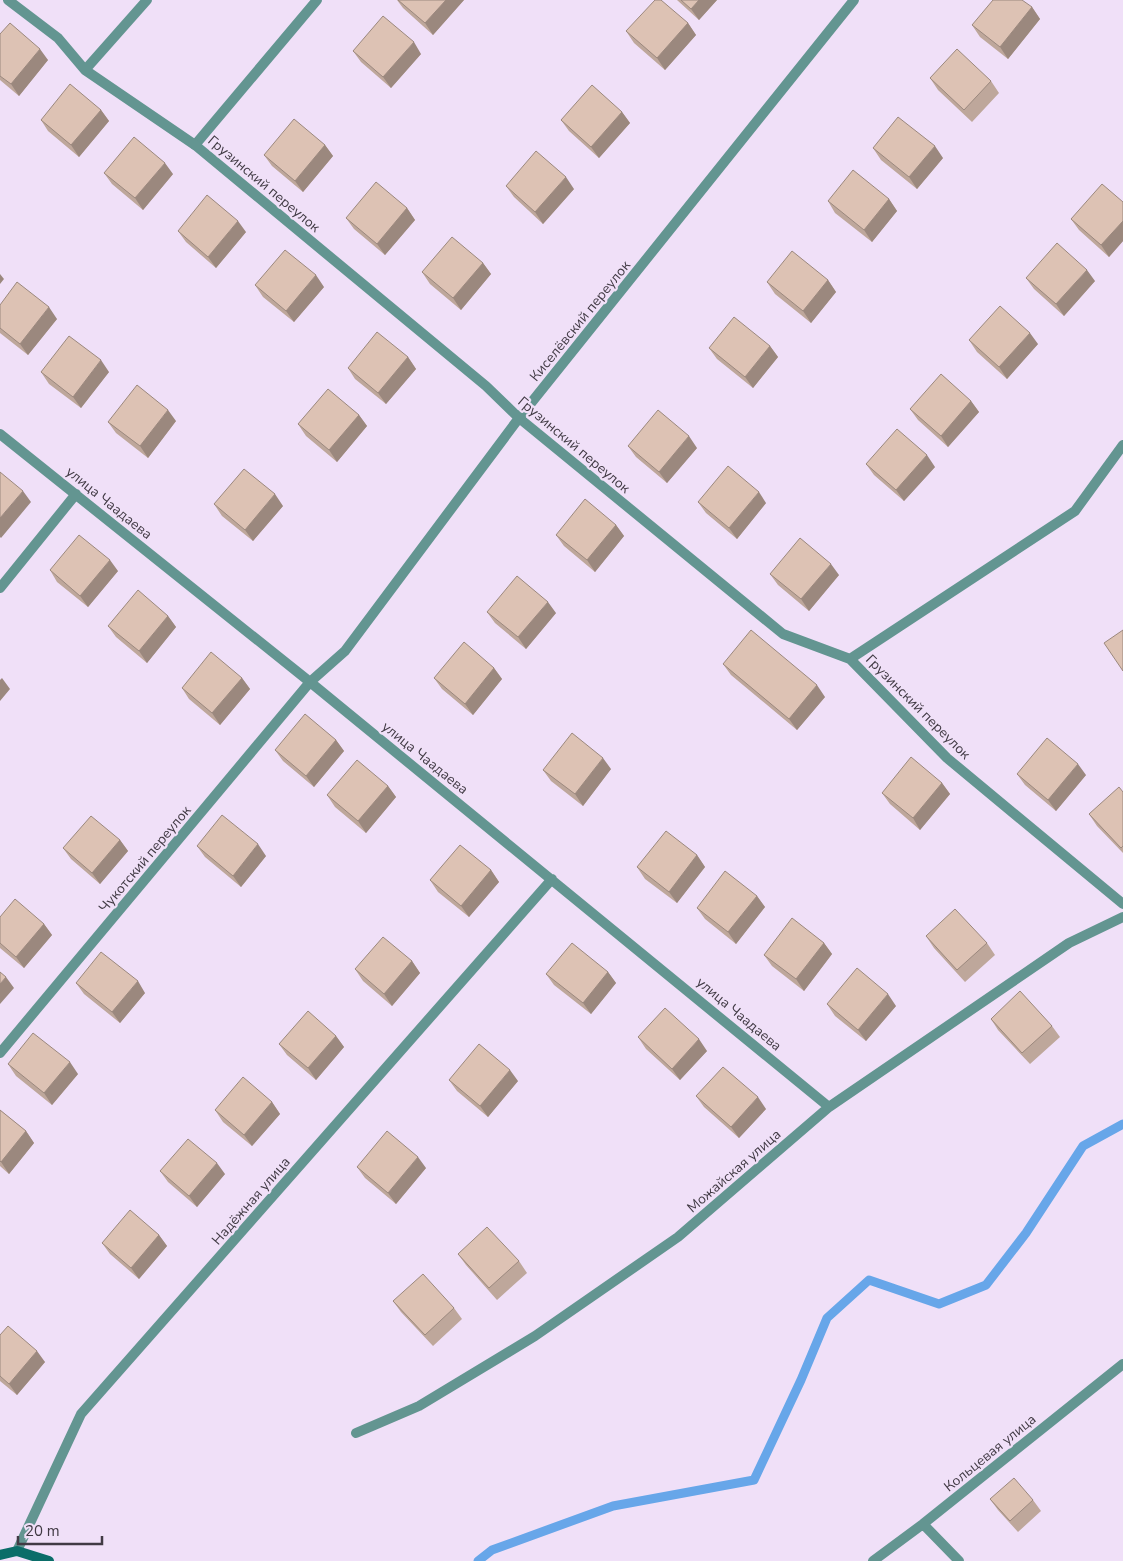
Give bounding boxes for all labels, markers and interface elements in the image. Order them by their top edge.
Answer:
street label: Грузинский переулок [204,131,325,237]
street label: Киселёвский переулок [525,256,635,385]
street label: Грузинский переулок [514,392,635,498]
street label: улица Чаадаева [62,462,156,544]
street label: Грузинский переулок [861,650,975,764]
street label: улица Чаадаева [378,717,472,799]
street label: Чукотский переулок [95,801,196,916]
street label: улица Чаадаева [692,973,786,1055]
street label: Можайская улица [683,1125,785,1217]
street label: Надёжная улица [207,1153,295,1249]
street label: Кольцевая улица [940,1410,1040,1496]
scale bar [18,1514,101,1546]
text: 20 m [25,1521,60,1541]

